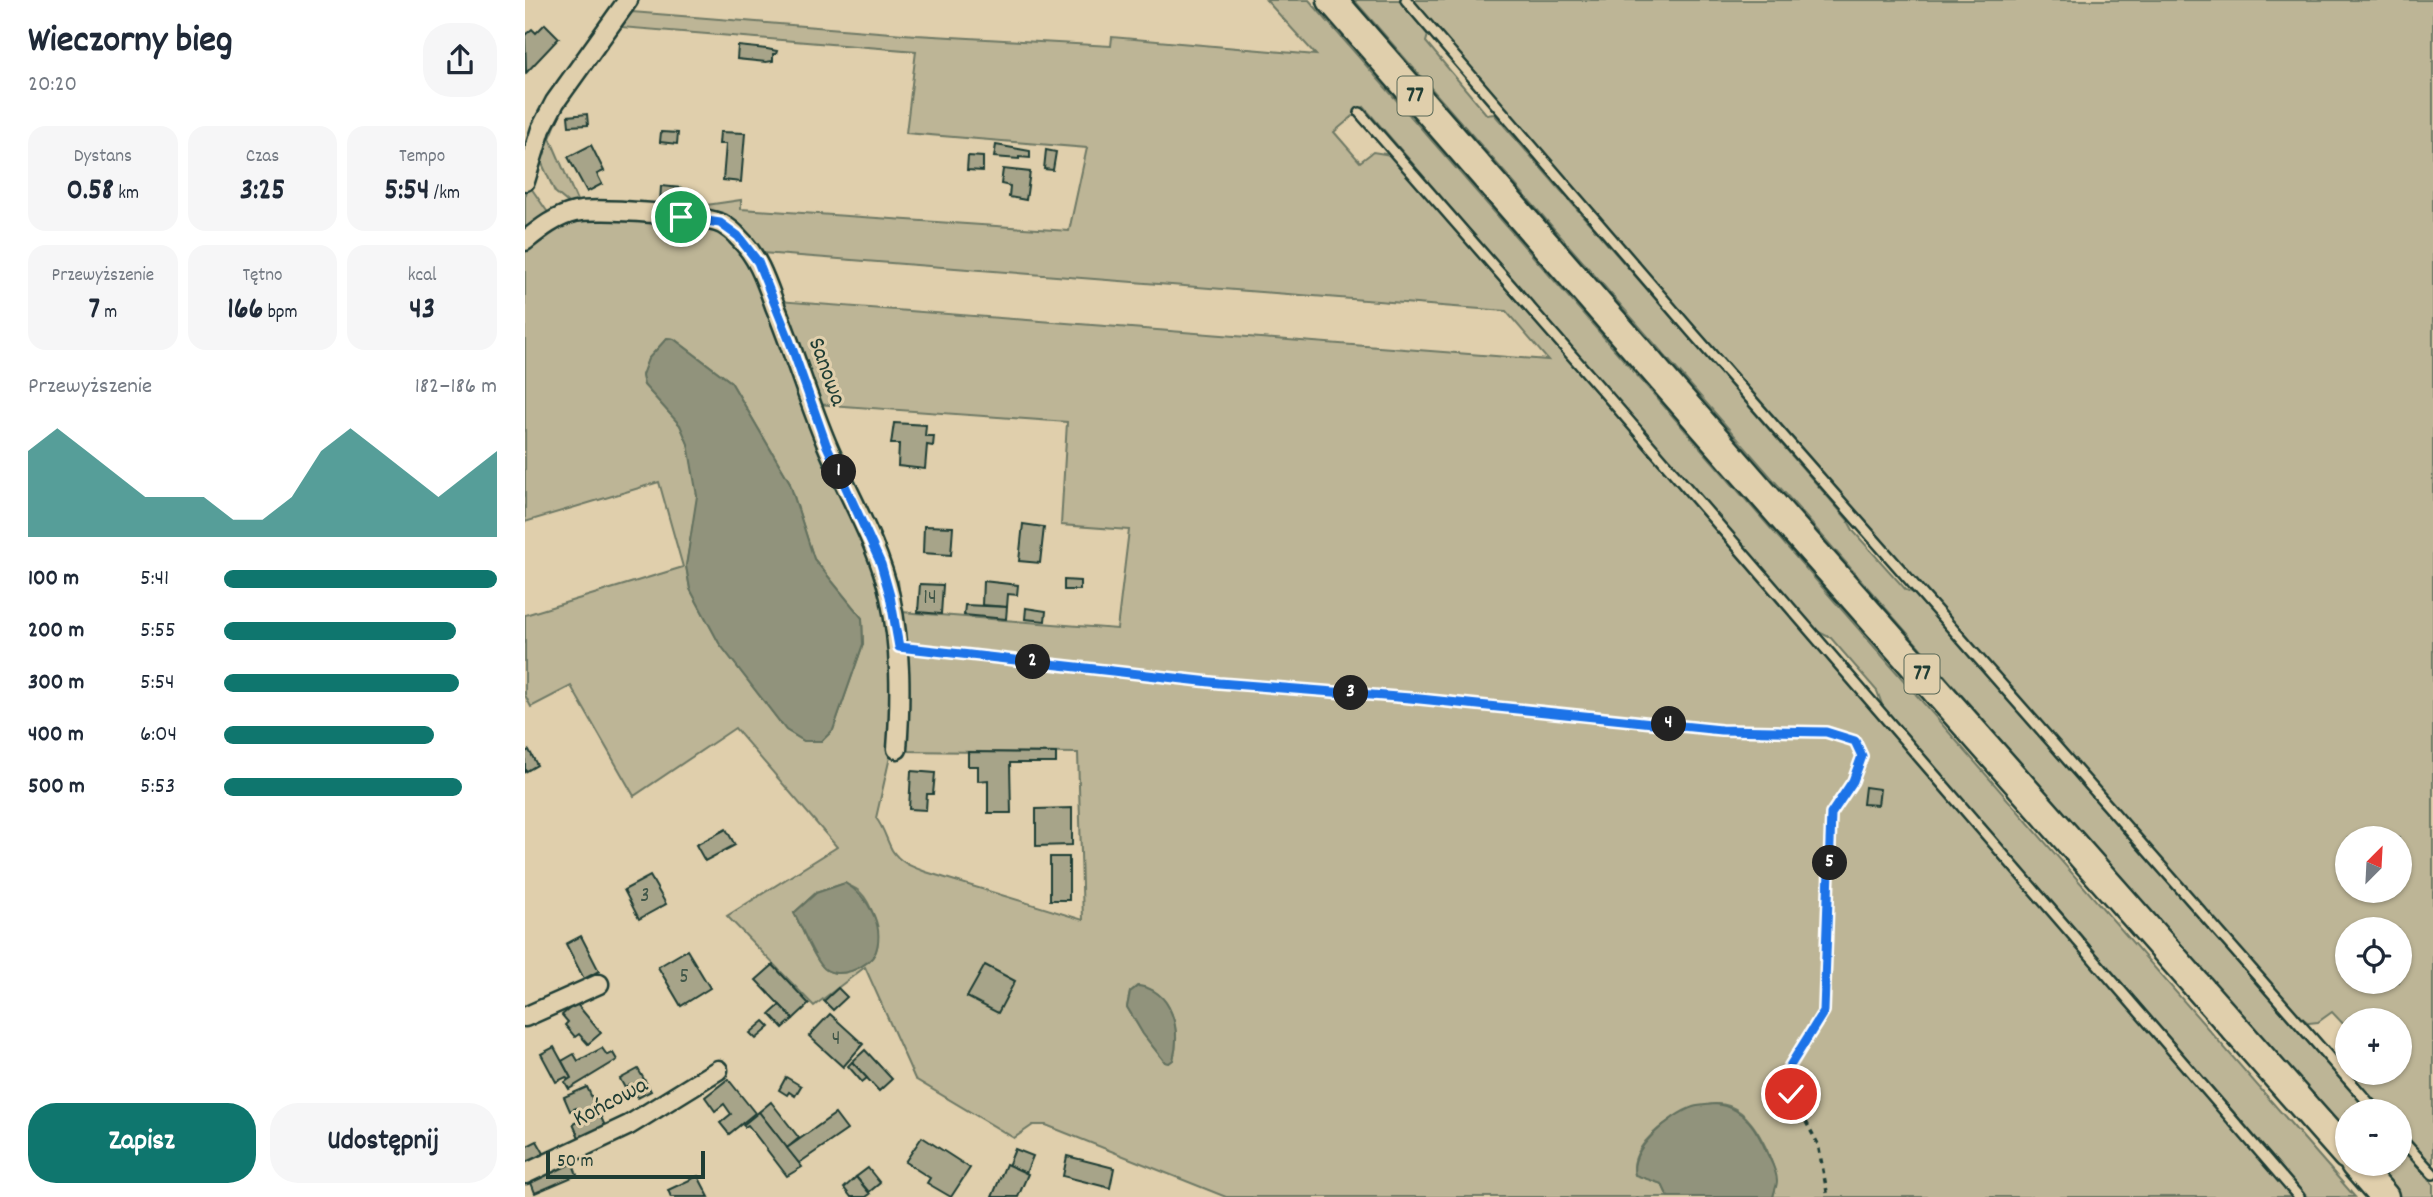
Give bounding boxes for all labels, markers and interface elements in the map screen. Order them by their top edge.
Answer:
text: Wieczorny bieg [28,15,233,70]
button: share [423,23,497,97]
text: 20:20 [28,69,77,102]
road number: 77 [1397,76,1433,116]
text: Dystans [74,144,132,171]
text: Czas [246,144,279,171]
text: Tempo [399,144,445,171]
text: 0.58 [67,171,114,214]
text: 3:25 [240,171,285,214]
text: 5:54 [384,171,429,214]
text: km [114,181,139,208]
text: /km [429,181,460,208]
pin [651,187,711,247]
icon: arrive [662,198,700,236]
text: Przewyższenie [52,263,154,290]
text: Tętno [242,263,283,290]
text: kcal [408,263,437,290]
text: 7 [88,290,100,333]
text: 166 [227,290,263,333]
text: 43 [409,290,435,333]
text: m [100,300,117,327]
text: bpm [263,300,298,327]
street label: Sanowa [798,333,854,412]
text: Przewyższenie [28,371,152,404]
text: 182–186 m [415,371,497,404]
pin: 1 [821,454,857,490]
text: 1 [836,458,841,485]
text: 100 m [28,563,79,596]
text: 5:41 [140,563,169,596]
house number: 14 [923,584,937,614]
text: 200 m [28,615,84,648]
text: 5:55 [140,615,176,648]
pin: 2 [1015,644,1051,680]
text: 2 [1028,648,1037,675]
road number: 77 [1905,654,1939,694]
text: 300 m [28,667,84,700]
text: 5:54 [140,667,175,700]
pin: 3 [1333,676,1369,710]
text: 3 [1346,679,1355,706]
pin: 4 [1651,706,1687,742]
text: 4 [1665,710,1672,737]
text: 400 m [28,719,84,752]
text: 6:04 [140,719,177,752]
text: 500 m [28,771,85,804]
text: 5:53 [140,771,175,804]
north arrow [2335,826,2411,903]
map controls [2335,826,2412,1176]
pin: 5 [1813,846,1847,880]
text: 5 [1825,849,1834,876]
house number: 3 [640,882,650,912]
button: locate [2335,917,2412,994]
house number: 5 [679,963,689,993]
button: + [2335,1008,2412,1085]
house number: 4 [832,1025,840,1055]
pin [1761,1064,1821,1124]
street label: Końcowa [568,1069,655,1137]
icon: check [1772,1075,1810,1113]
button: − [2335,1099,2412,1176]
button: Zapisz [28,1103,256,1183]
button: Udostępnij [270,1103,497,1183]
scale bar [546,1148,705,1180]
text: 50 m [557,1149,594,1176]

